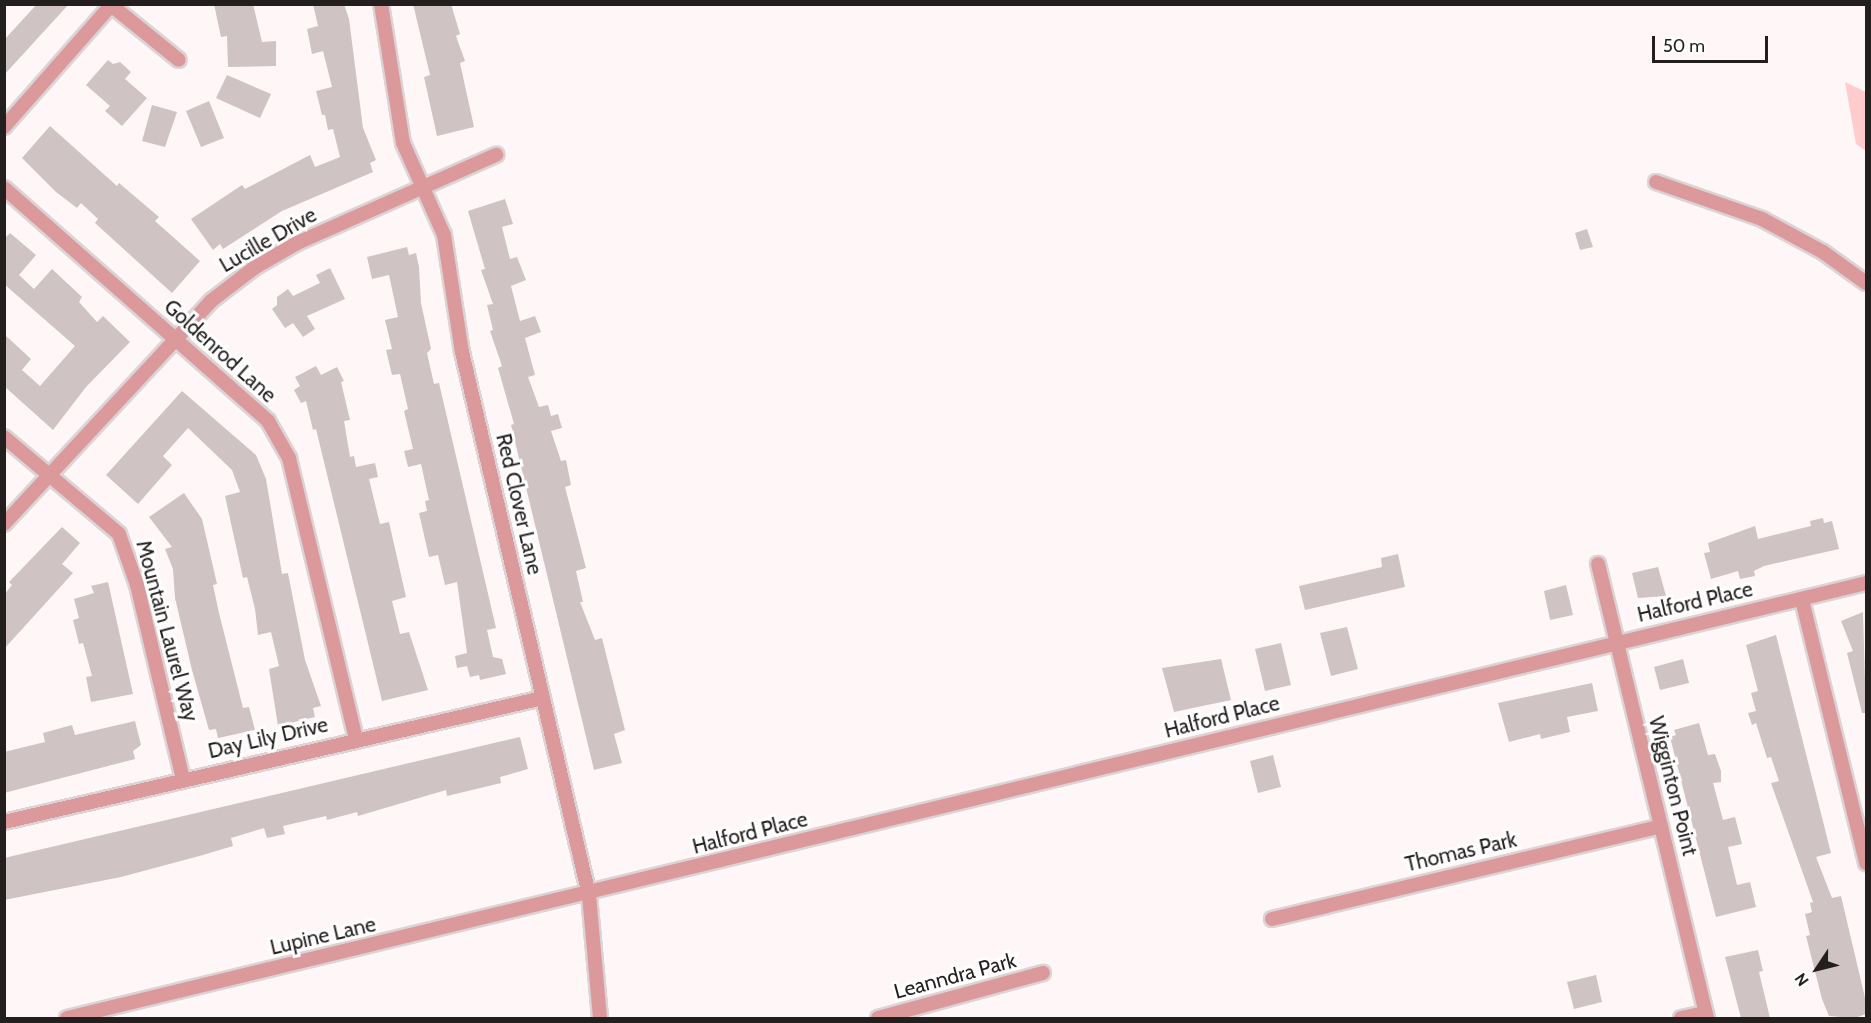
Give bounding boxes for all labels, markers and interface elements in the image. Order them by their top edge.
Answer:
scale bar [1655,24,1770,62]
text: 50 m [1663,35,1705,57]
street label: Lucille Drive [215,202,321,278]
street label: Goldenrod Lane [159,294,281,408]
street label: Red Clover Lane [491,431,547,577]
street label: Mountain Laurel Way [131,538,203,724]
street label: Halford Place [1635,576,1755,628]
street label: Halford Place [1162,691,1282,743]
street label: Day Lily Drive [206,712,330,764]
street label: Wigginton Point [1643,714,1703,858]
street label: Halford Place [690,807,810,859]
street label: Thomas Park [1403,827,1519,877]
street label: Lupine Lane [268,912,378,960]
north arrow [1787,939,1847,999]
street label: Leanndra Park [891,948,1019,1004]
text: N [1791,970,1813,990]

